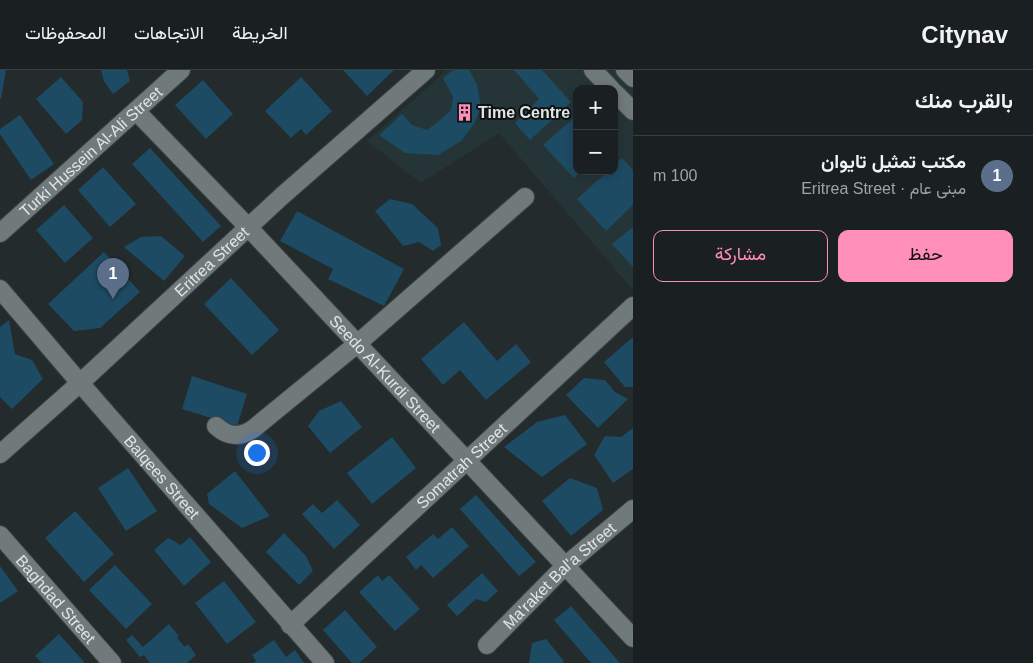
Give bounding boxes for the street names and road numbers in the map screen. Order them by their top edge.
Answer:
street label: Turki Hussein Al-Ali Street [16,83,166,220]
street label: Eritrea Street [171,223,252,300]
street label: Seedo Al-Kurdi Street [326,311,444,436]
street label: Somatrah Street [413,419,510,512]
street label: Balqees Street [121,432,203,522]
street label: Ma'raket Bal'a Street [499,519,619,632]
street label: Baghdad Street [13,551,99,647]

